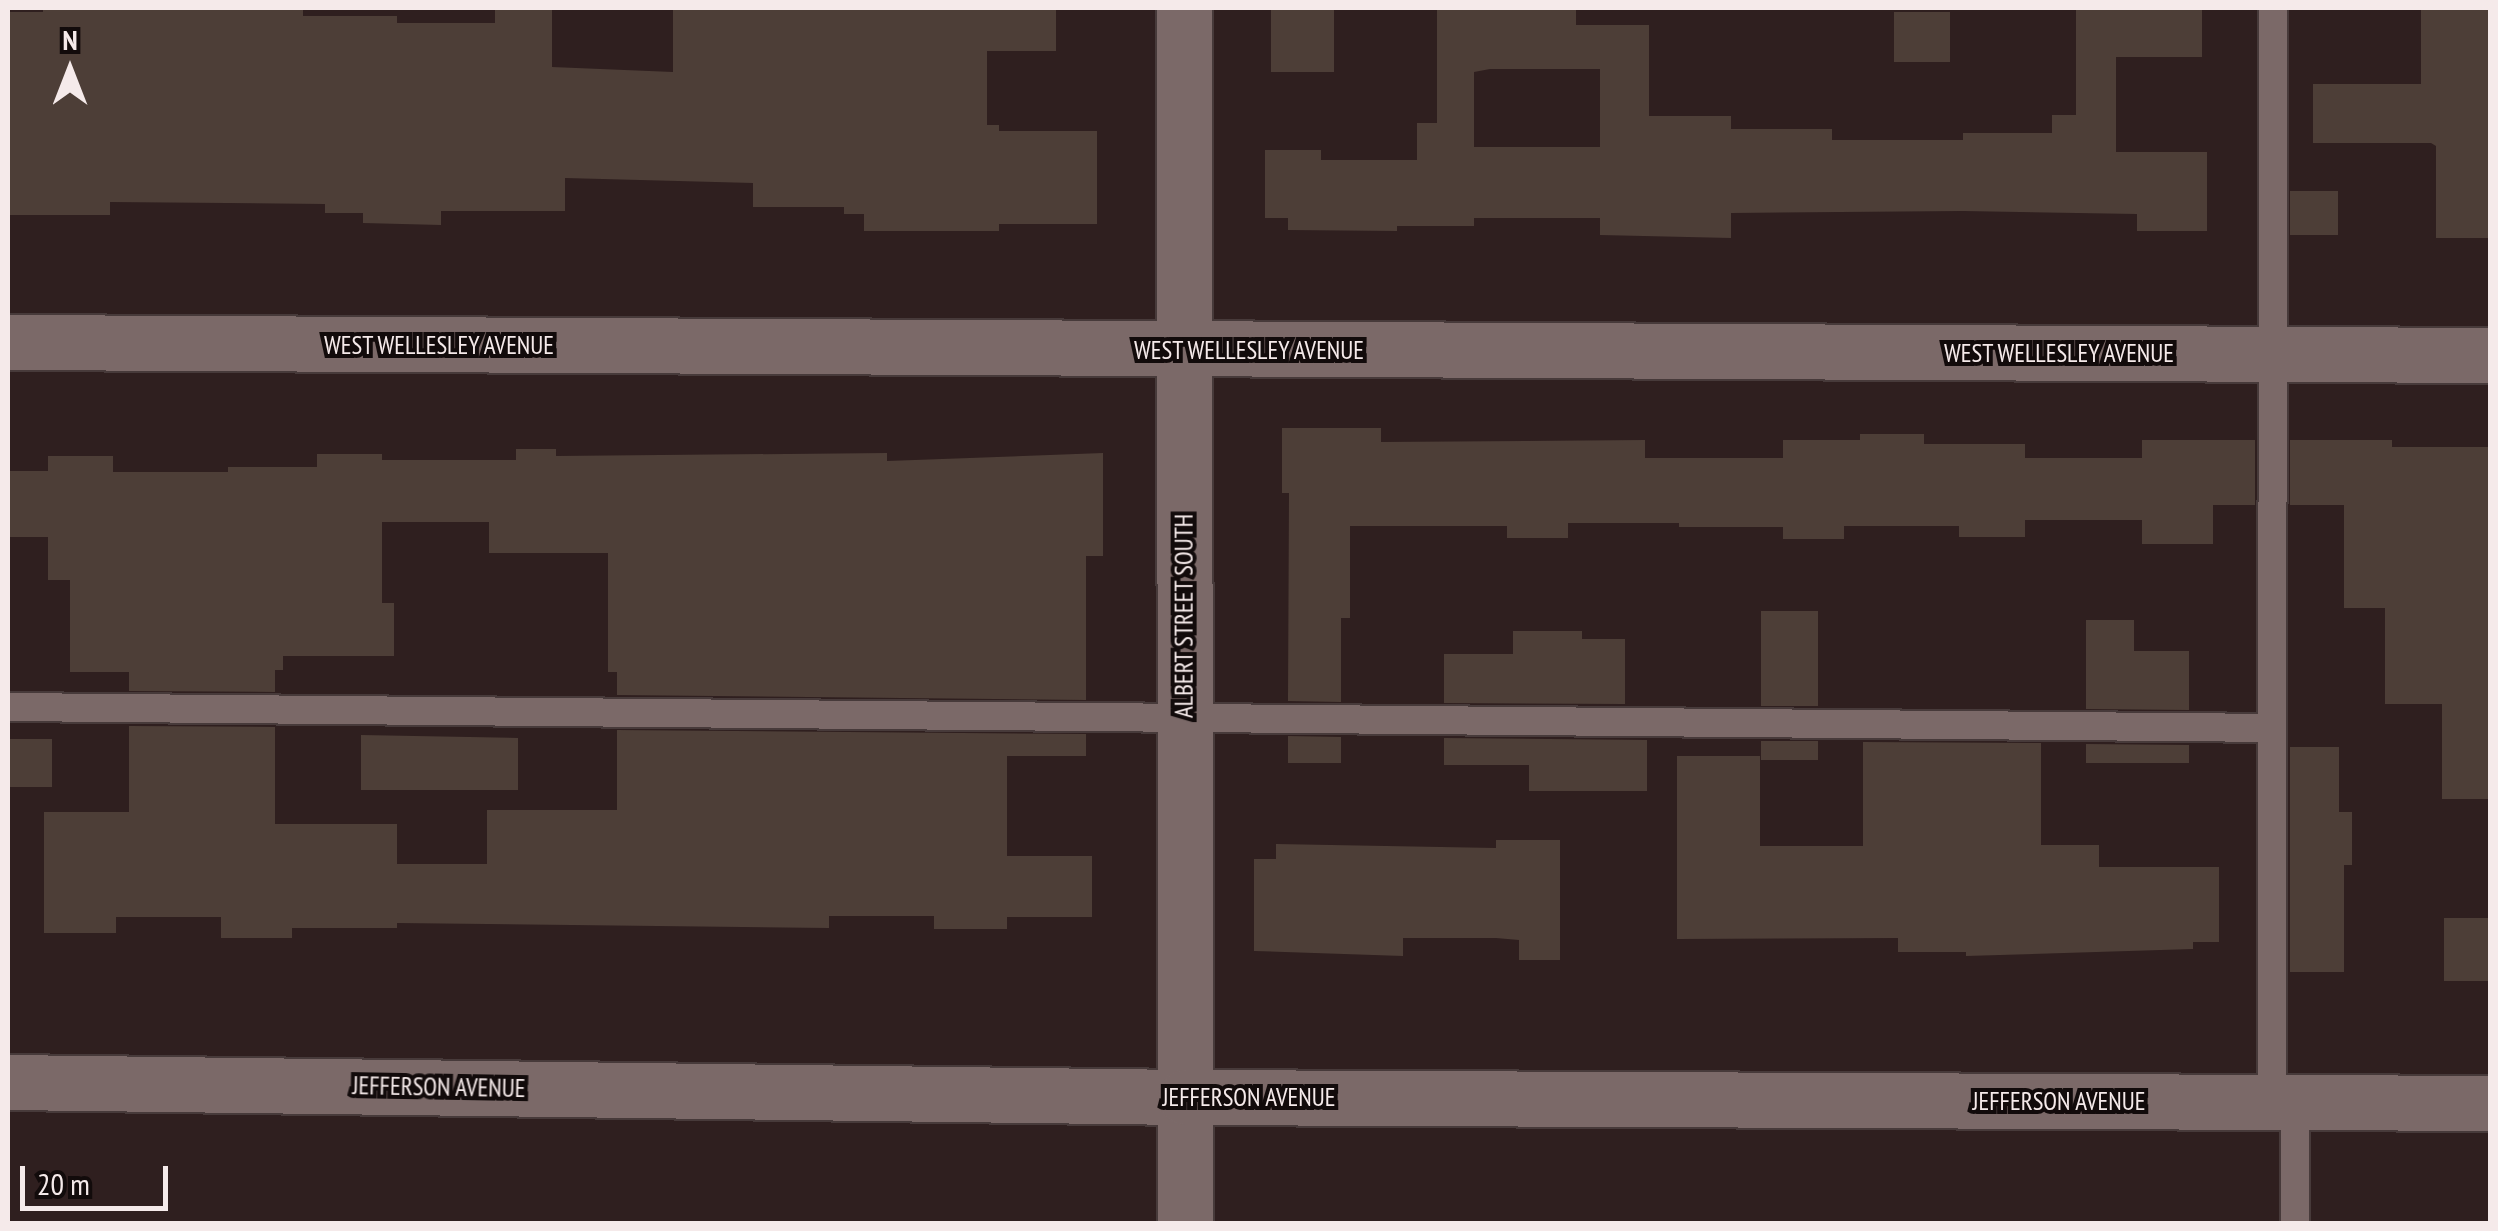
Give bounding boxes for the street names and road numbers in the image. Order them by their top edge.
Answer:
street label: WEST WELLESLEY AVENUE [323,330,555,360]
street label: WEST WELLESLEY AVENUE [1133,335,1365,365]
street label: WEST WELLESLEY AVENUE [1943,338,2175,368]
street label: ALBERT STREET SOUTH [1169,513,1199,719]
street label: JEFFERSON AVENUE [352,1070,526,1104]
street label: JEFFERSON AVENUE [1162,1082,1336,1112]
street label: JEFFERSON AVENUE [1972,1086,2146,1116]

